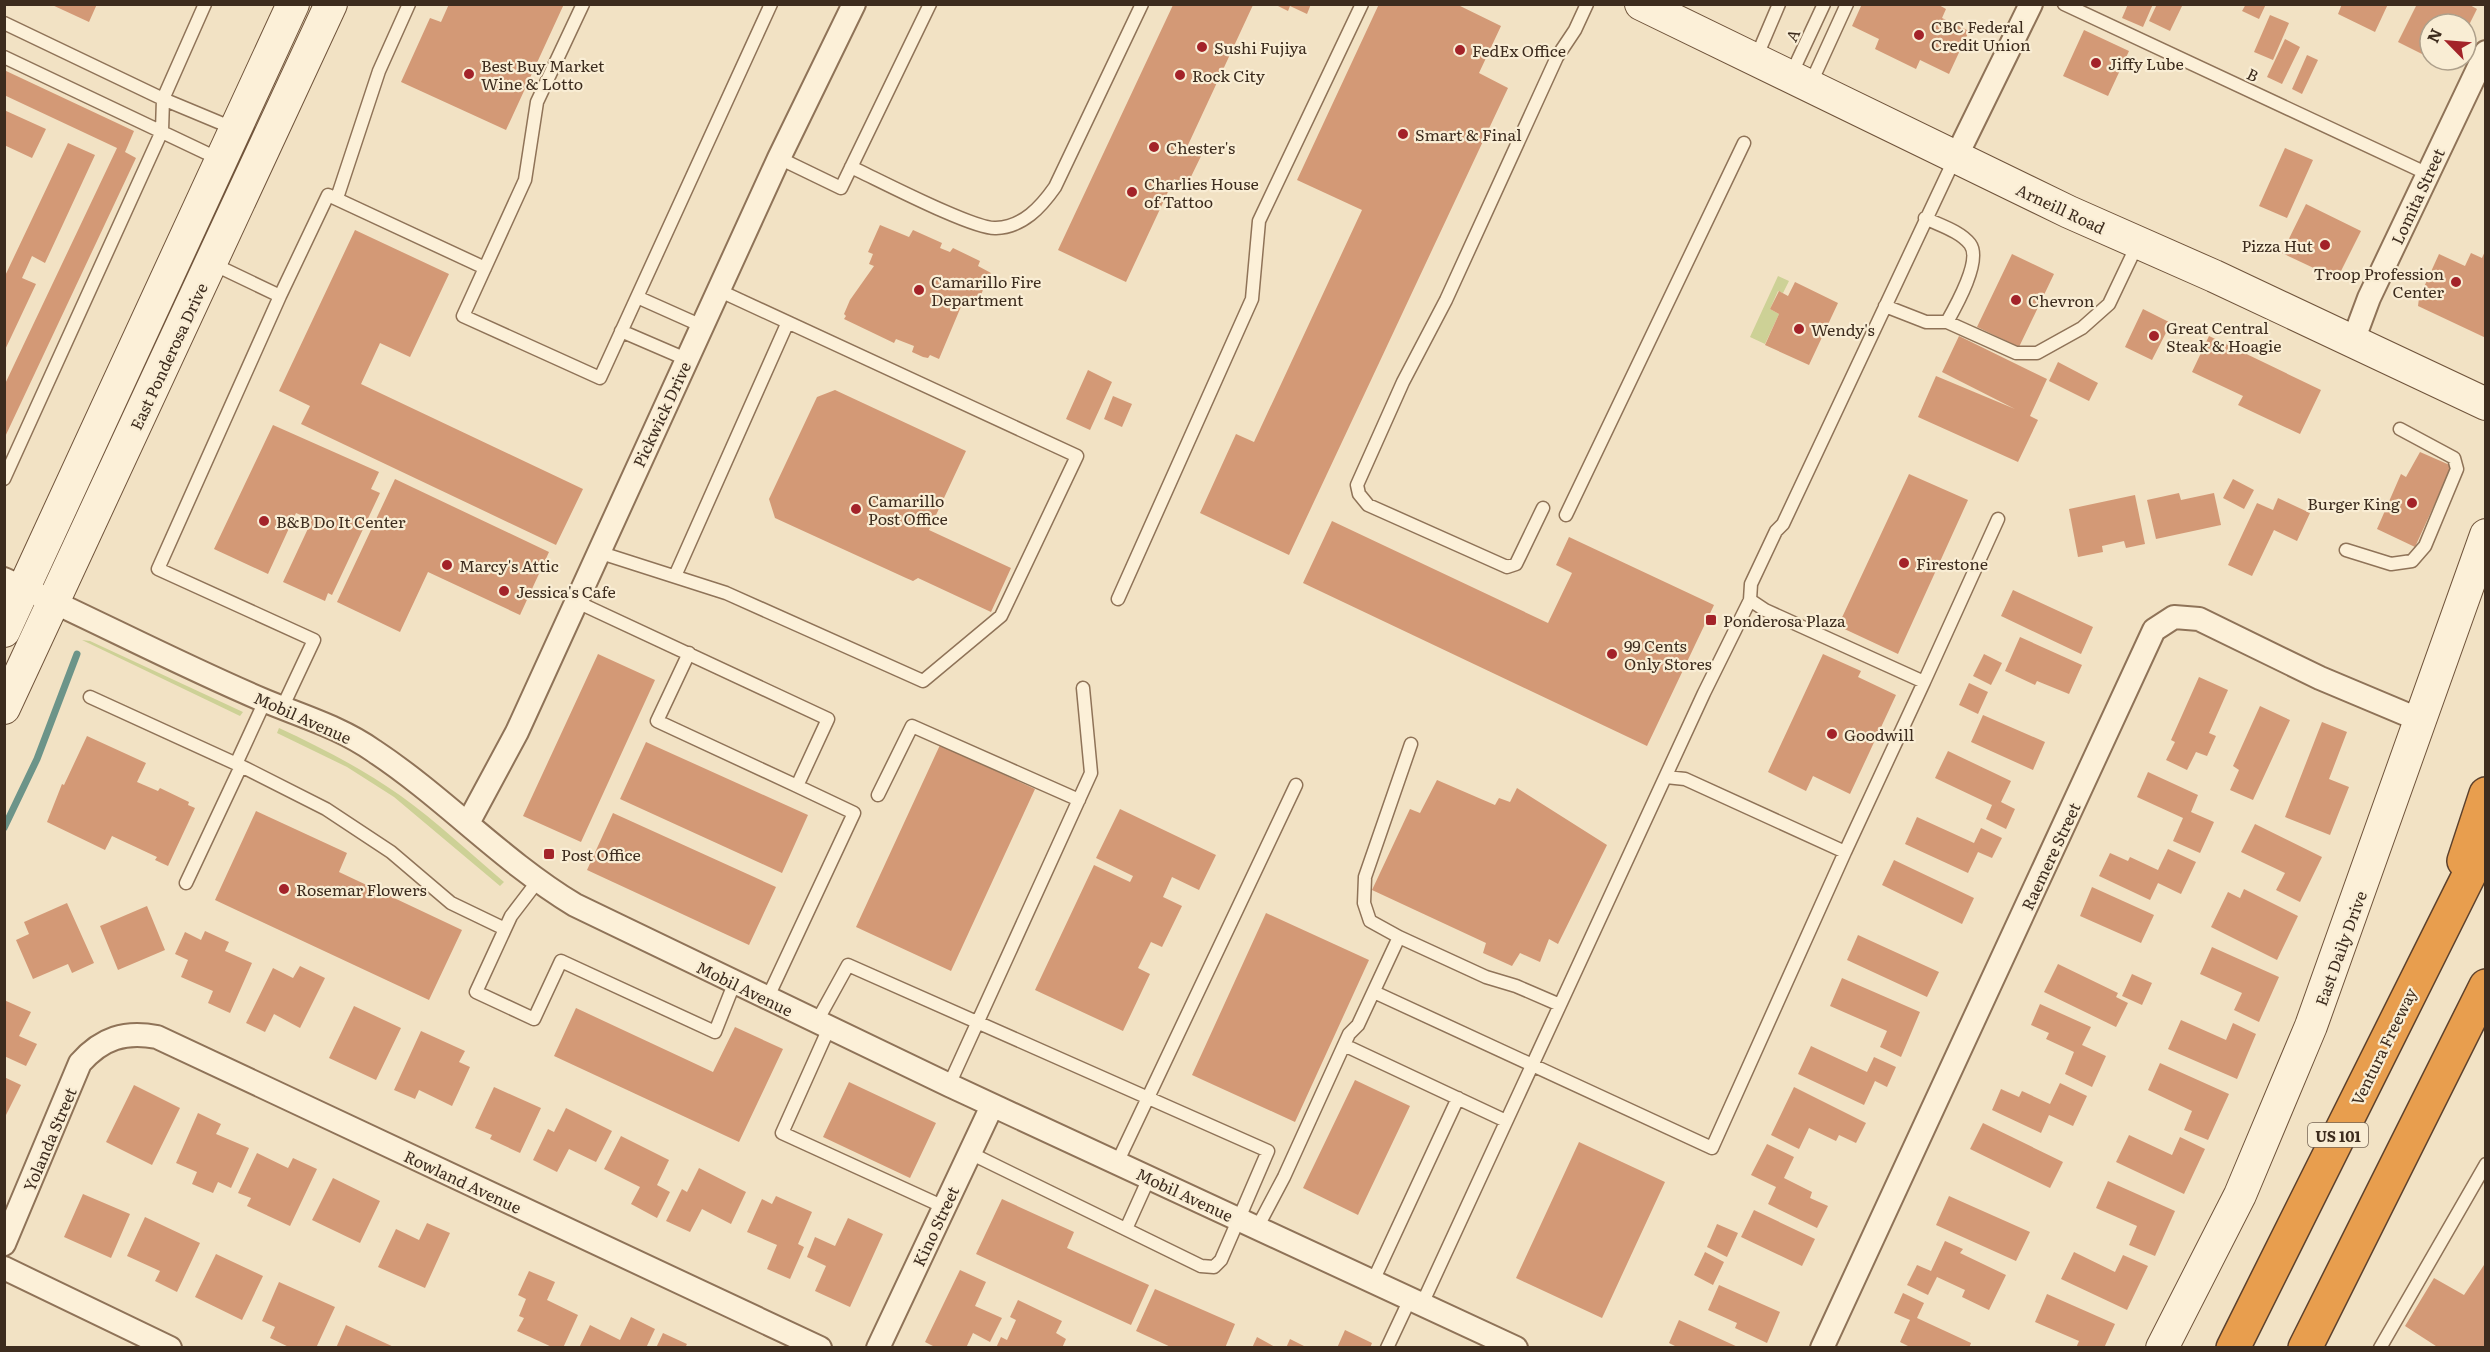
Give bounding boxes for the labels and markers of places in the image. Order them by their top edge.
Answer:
place label: CBC Federal Credit Union [1931,14,2031,56]
marker: CBC Federal Credit Union [1912,28,1926,42]
place label: Sushi Fujiya [1214,35,1307,59]
place label: FedEx Office [1472,38,1566,62]
marker: Sushi Fujiya [1195,40,1209,54]
marker: FedEx Office [1453,43,1467,57]
place label: Jiffy Lube [2108,51,2184,75]
place label: Best Buy Market Wine & Lotto [481,53,605,95]
marker: Jiffy Lube [2089,56,2103,70]
place label: Rock City [1192,63,1266,87]
marker: Best Buy Market Wine & Lotto [462,67,476,81]
marker: Rock City [1173,68,1187,82]
place label: Smart & Final [1415,122,1522,146]
marker: Smart & Final [1396,127,1410,141]
place label: Chester's [1166,135,1235,159]
marker: Chester's [1147,140,1161,154]
place label: Charlies House of Tattoo [1144,171,1259,213]
marker: Charlies House of Tattoo [1125,185,1139,199]
place label: Pizza Hut [2241,233,2314,257]
marker: Pizza Hut [2318,238,2332,252]
place label: Troop Profession Center [2313,261,2444,303]
place label: Camarillo Fire Department [931,269,1041,311]
marker: Troop Profession Center [2449,275,2463,289]
marker: Camarillo Fire Department [912,283,926,297]
place label: Chevron [2028,288,2095,312]
marker: Chevron [2009,293,2023,307]
place label: Great Central Steak & Hoagie [2166,315,2282,357]
place label: Wendy's [1811,317,1875,341]
marker: Wendy's [1792,322,1806,336]
marker: Great Central Steak & Hoagie [2147,329,2161,343]
place label: Camarillo Post Office [868,488,948,530]
place label: Burger King [2307,491,2400,515]
marker: Burger King [2405,496,2419,510]
marker: Camarillo Post Office [849,502,863,516]
place label: B&B Do It Center [276,509,406,533]
marker: B&B Do It Center [257,514,271,528]
place label: Firestone [1916,551,1988,575]
place label: Marcy's Attic [459,553,559,577]
marker: Firestone [1897,556,1911,570]
marker: Marcy's Attic [440,558,454,572]
place label: Jessica's Cafe [516,579,616,603]
marker: Jessica's Cafe [497,584,511,598]
place label: Ponderosa Plaza [1723,608,1846,632]
marker: Ponderosa Plaza [1704,613,1718,627]
place label: 99 Cents Only Stores [1624,633,1712,675]
marker: 99 Cents Only Stores [1605,647,1619,661]
place label: Goodwill [1844,722,1914,746]
marker: Goodwill [1825,727,1839,741]
place label: Post Office [561,842,641,866]
marker: Post Office [542,847,556,861]
place label: Rosemar Flowers [296,877,427,901]
marker: Rosemar Flowers [277,882,291,896]

